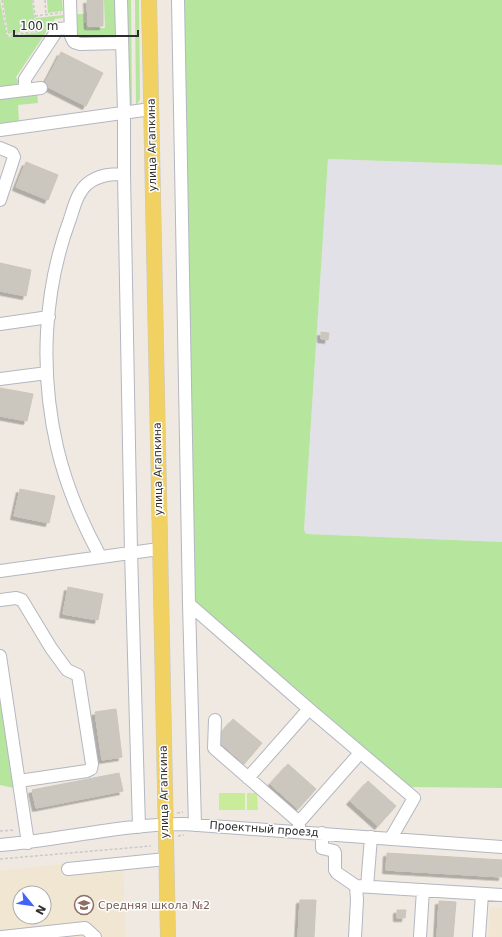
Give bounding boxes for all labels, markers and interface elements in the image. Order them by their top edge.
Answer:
scale bar [14,12,138,38]
text: 100 m [20,19,58,33]
street label: улица Агапкина [145,98,159,192]
street label: улица Агапкина [151,422,165,516]
street label: улица Агапкина [157,745,171,839]
street label: Проектный проезд [209,819,319,839]
north arrow [12,885,52,925]
school or university icon: Средняя школа №2 [73,894,95,916]
place label: Средняя школа №2 [98,899,210,912]
text: N [32,902,48,917]

